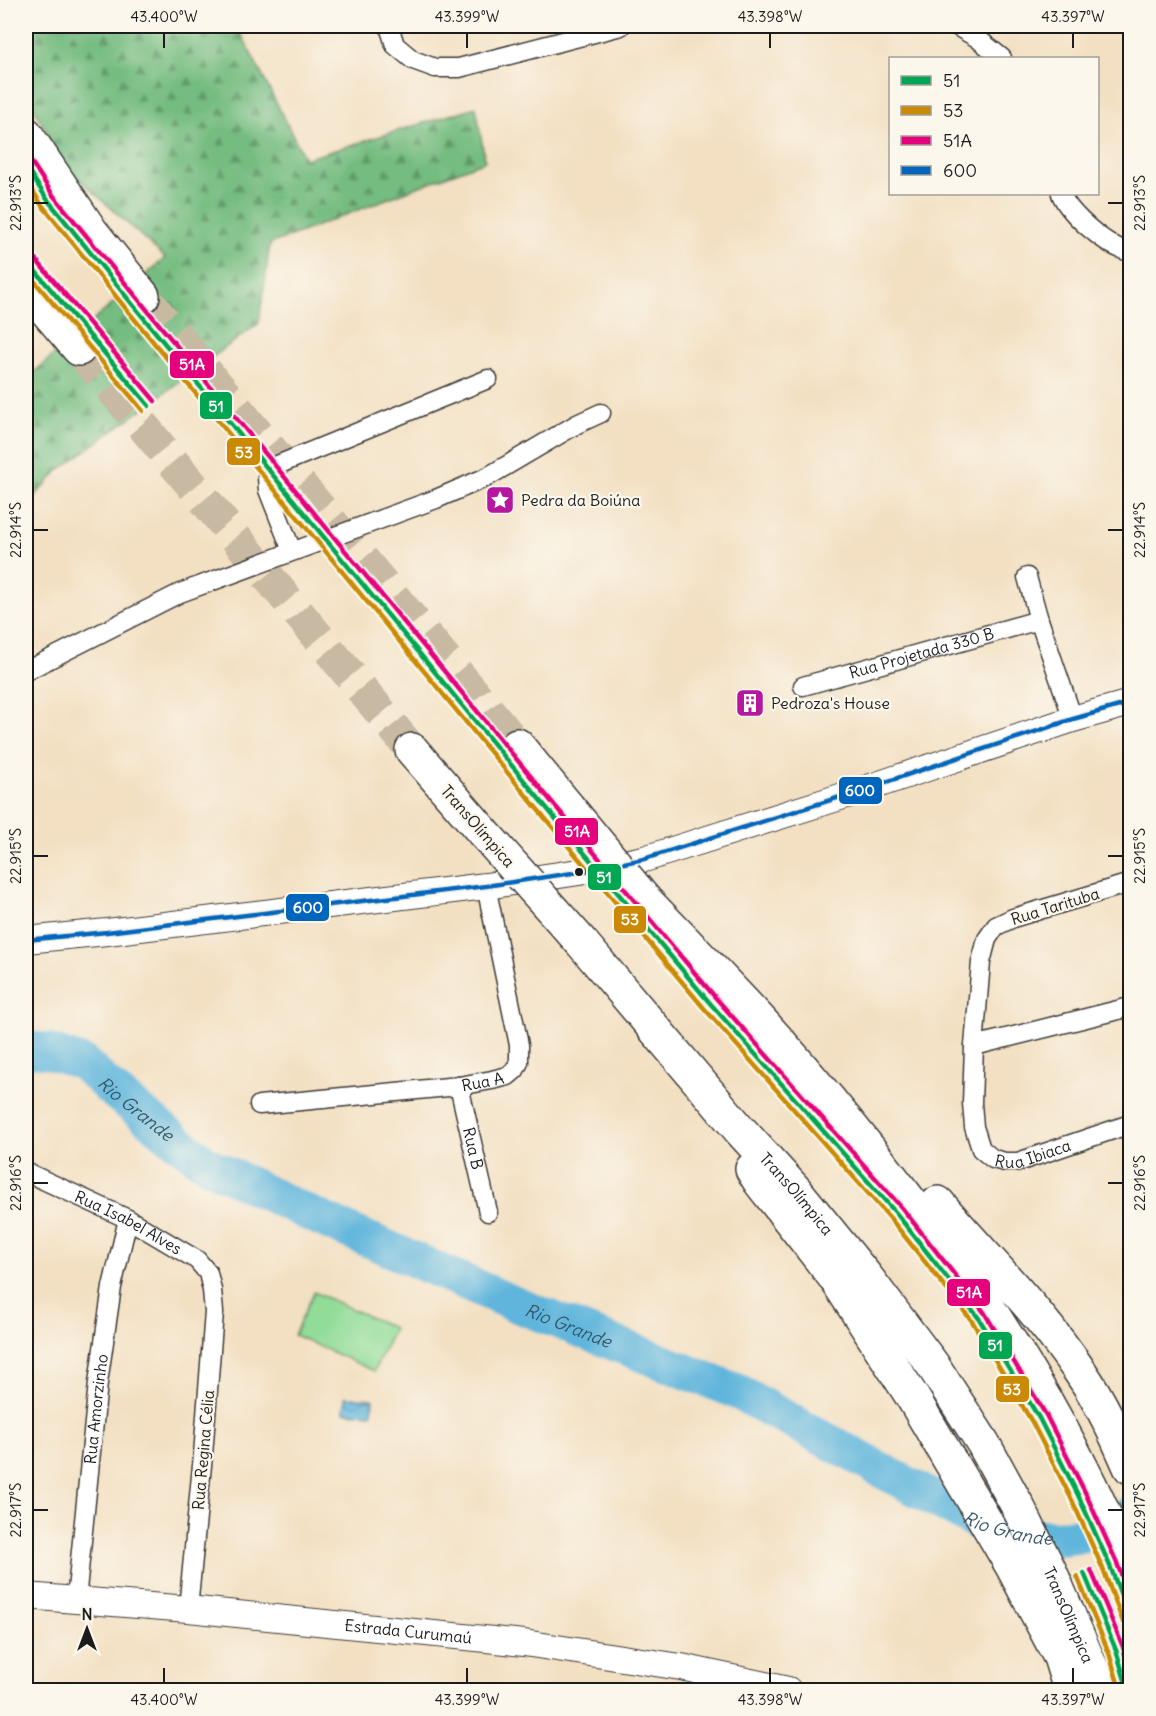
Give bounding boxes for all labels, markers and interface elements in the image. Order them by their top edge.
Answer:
text: 43.400°W [130,7,198,26]
text: 43.399°W [435,7,500,26]
text: 43.398°W [738,7,803,26]
text: 43.397°W [1041,7,1105,26]
legend [889,57,1099,195]
text: 51 [943,69,961,92]
text: 53 [943,99,964,122]
text: 51A [943,129,972,152]
text: 600 [943,159,977,182]
text: 22.913°S [6,175,25,231]
text: 22.913°S [1130,175,1149,231]
line badge: 51A [169,350,215,379]
text: 51A [179,354,205,374]
line badge: 51 [199,391,233,420]
text: 51 [208,396,224,416]
line badge: 53 [226,437,261,466]
text: 53 [235,442,253,462]
place icon: Pedra da Boiúna [484,484,516,516]
place label: Pedra da Boiúna [521,490,641,510]
text: 22.914°S [6,502,25,558]
text: 22.914°S [1130,502,1149,558]
street label: Rua Projetada 330 B [847,623,996,683]
building icon: Pedroza's House [734,687,766,719]
place label: Pedroza's House [771,693,890,713]
line badge: 600 [838,776,883,805]
text: 600 [845,780,875,800]
street label: TransOlímpica [437,781,519,871]
line badge: 51A [554,817,599,846]
text: 51A [564,821,590,841]
text: 22.915°S [6,828,25,884]
text: 22.915°S [1130,828,1149,884]
line badge: 51 [587,863,622,891]
unlabelled marker [573,866,585,878]
text: 51 [596,867,612,887]
street label: Rua Tarituba [1008,883,1102,929]
line badge: 600 [285,893,330,922]
text: 600 [293,897,323,917]
line badge: 53 [613,905,647,934]
text: 53 [621,909,639,929]
street label: Rua A [460,1067,506,1095]
water label: Rio Grande [93,1071,180,1147]
street label: Rua B [459,1125,488,1171]
street label: Rua Ibiaca [993,1135,1073,1173]
street label: TransOlímpica [755,1148,838,1239]
text: 22.916°S [6,1155,25,1211]
text: 22.916°S [1130,1155,1149,1211]
street label: Rua Isabel Alves [72,1186,185,1259]
line badge: 51A [946,1278,991,1307]
text: 51A [956,1282,982,1302]
water label: Rio Grande [522,1298,616,1353]
line badge: 51 [978,1331,1013,1360]
text: 51 [987,1335,1003,1355]
street label: Rua Amorzinho [80,1353,112,1465]
line badge: 53 [995,1375,1030,1403]
text: 53 [1003,1379,1021,1399]
street label: Rua Regina Célia [188,1389,218,1511]
text: 22.917°S [6,1483,25,1537]
text: 22.917°S [1130,1483,1149,1537]
water label: Rio Grande [959,1505,1054,1549]
street label: TransOlímpica [1039,1563,1098,1666]
north arrow [57,1599,117,1659]
text: N [81,1604,93,1624]
street label: Estrada Curumaú [344,1615,473,1648]
text: 43.400°W [130,1690,198,1709]
text: 43.399°W [435,1690,500,1709]
text: 43.398°W [738,1690,803,1709]
text: 43.397°W [1041,1690,1105,1709]

